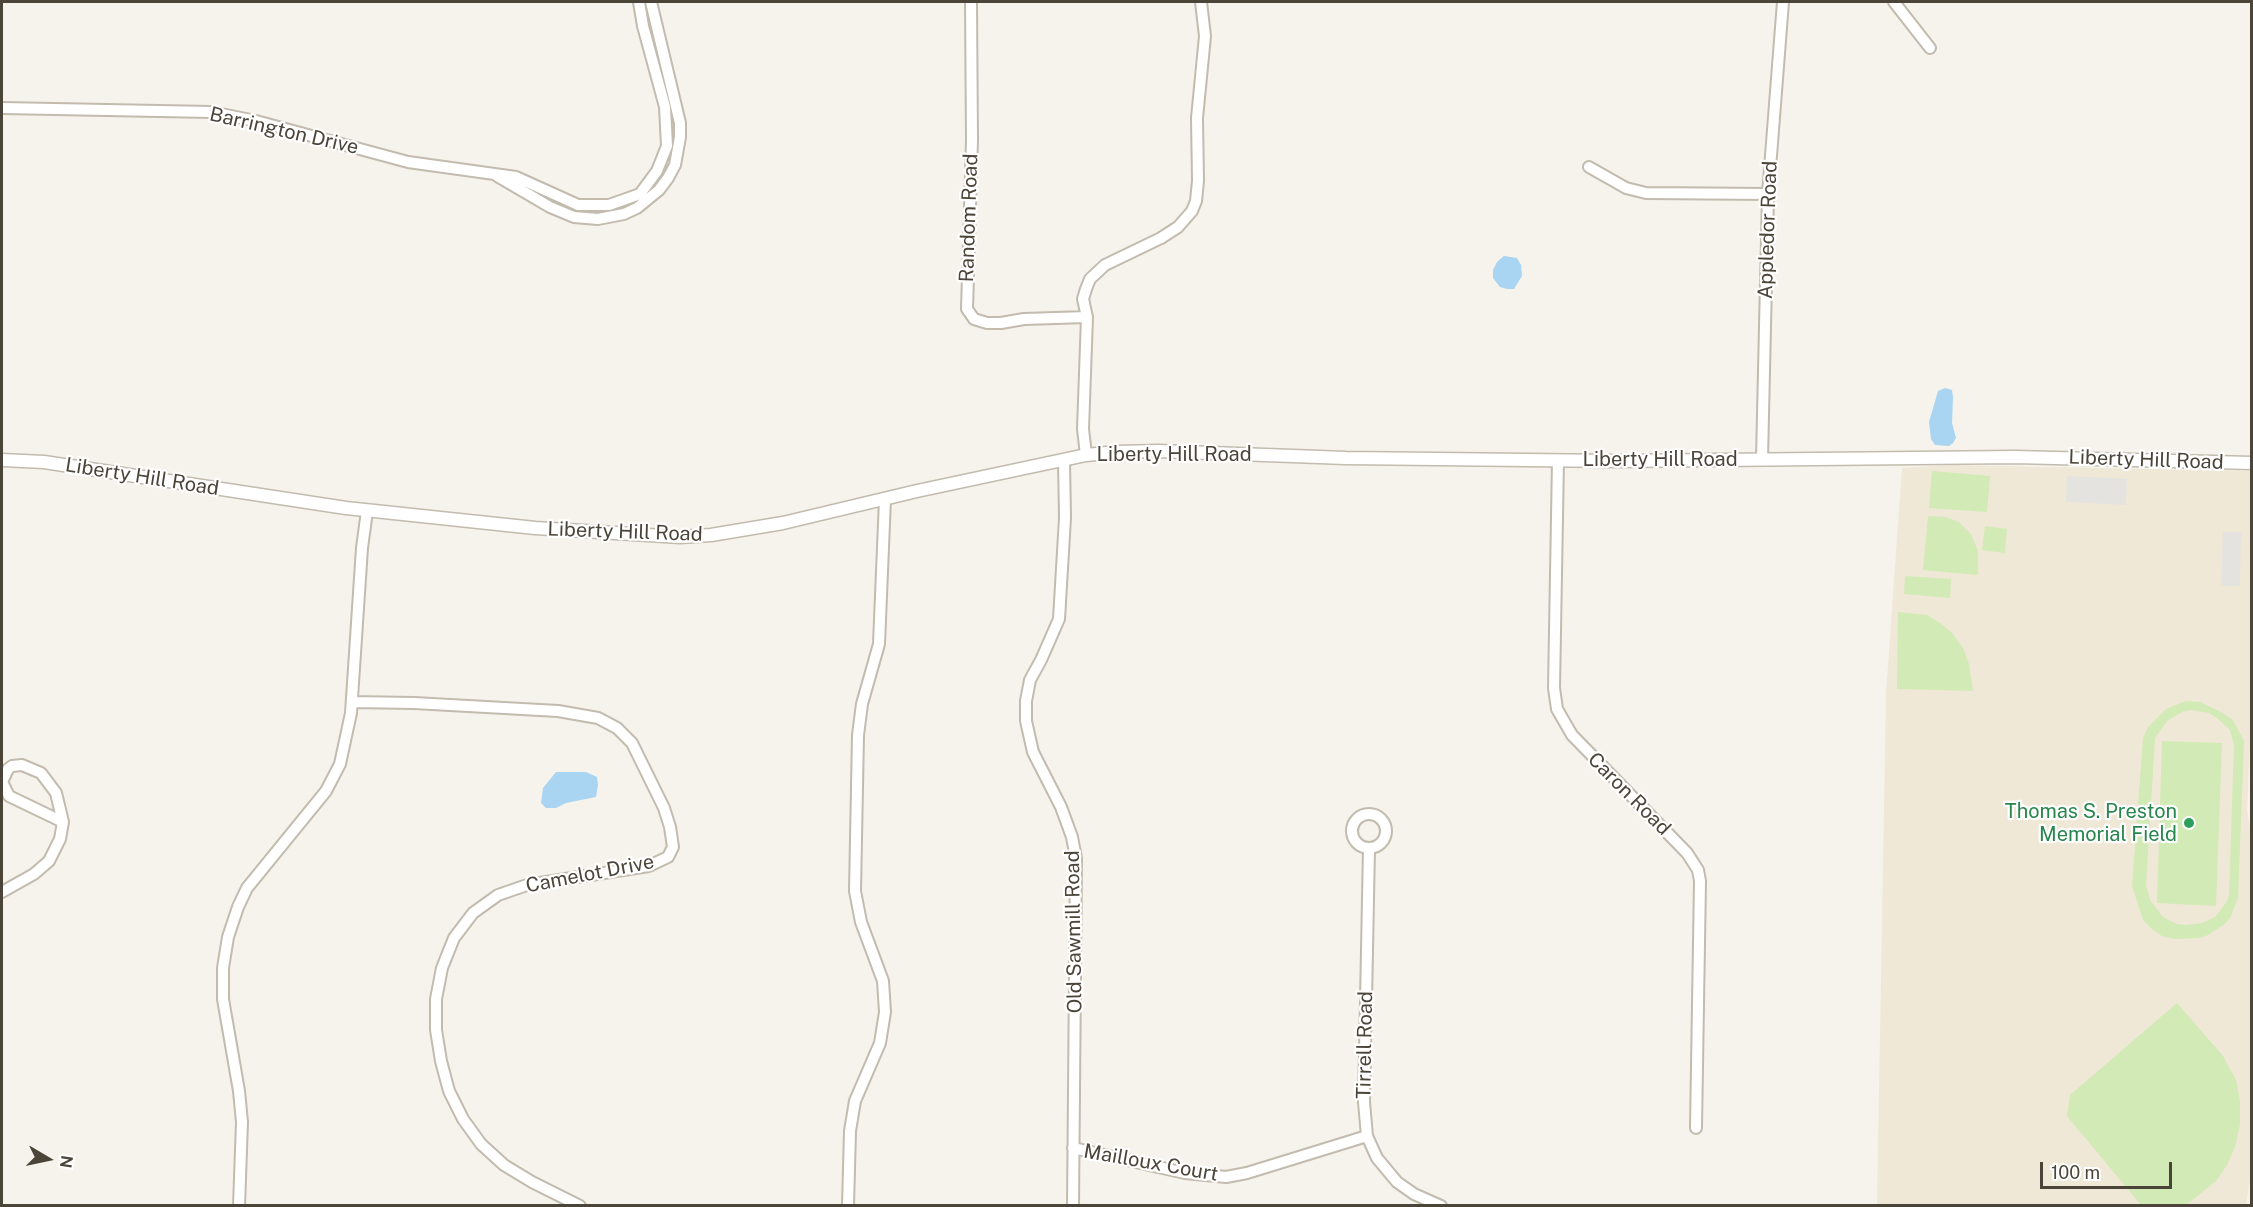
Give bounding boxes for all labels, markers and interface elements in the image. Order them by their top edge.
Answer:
street label: Barrington Drive [207,102,361,160]
street label: Random Road [955,153,983,283]
street label: Appledor Road [1754,161,1782,299]
street label: Liberty Hill Road [1096,443,1252,467]
street label: Liberty Hill Road [2068,445,2224,475]
street label: Liberty Hill Road [1582,448,1738,472]
street label: Liberty Hill Road [63,453,221,501]
street label: Liberty Hill Road [547,517,703,547]
street label: Caron Road [1583,748,1675,840]
place label: Thomas S. Preston Memorial Field [2005,800,2177,847]
marker: Thomas S. Preston Memorial Field [2182,816,2196,830]
street label: Camelot Drive [524,850,656,898]
street label: Old Sawmill Road [1061,850,1087,1014]
street label: Tirrell Road [1352,991,1378,1099]
north arrow [18,1129,78,1189]
street label: Mailloux Court [1082,1139,1220,1187]
scale bar [2043,1150,2175,1188]
text: N [56,1154,77,1170]
text: 100 m [2051,1162,2100,1183]

